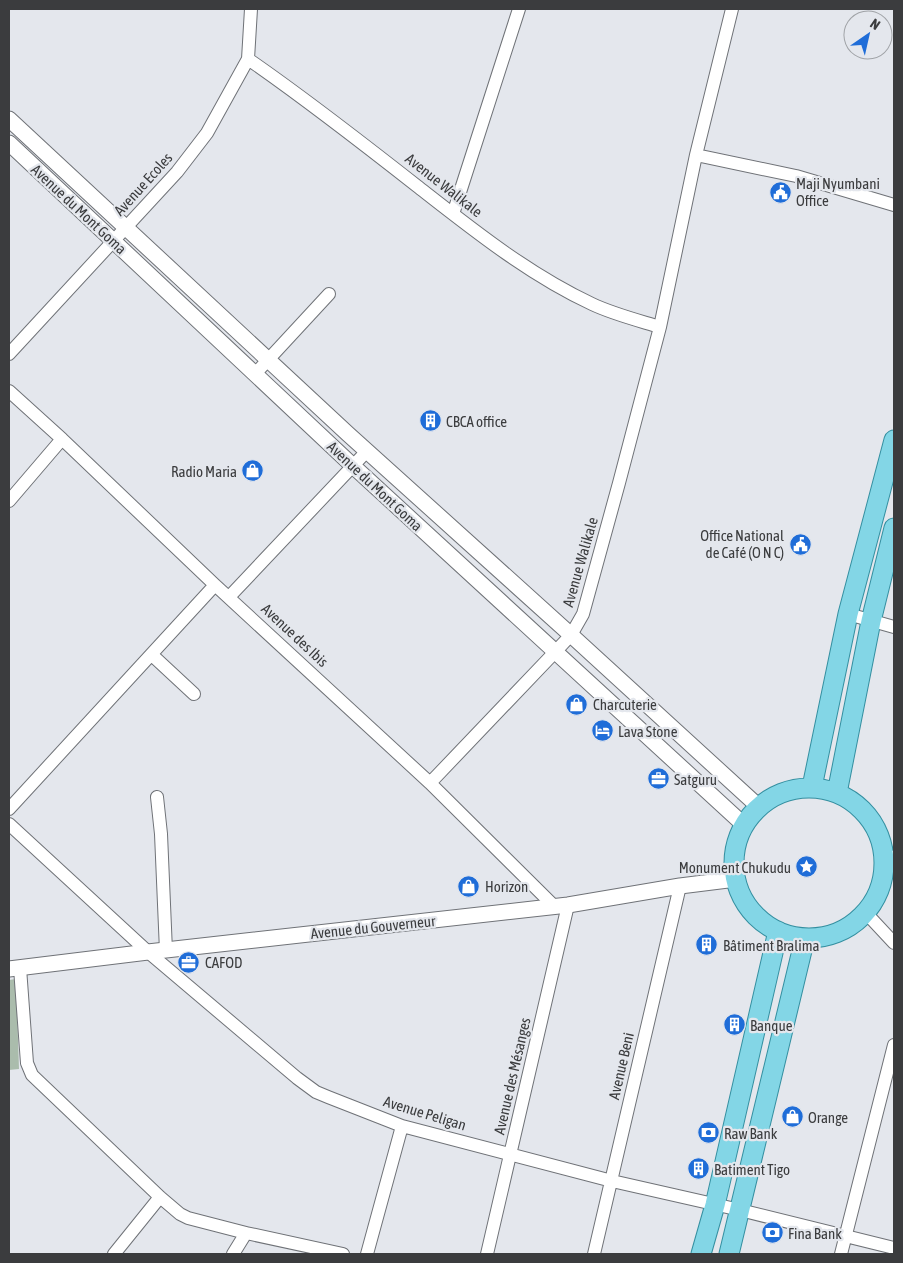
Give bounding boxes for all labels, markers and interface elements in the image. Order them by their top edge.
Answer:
north arrow [843,10,893,60]
text: N [867,15,883,33]
street label: Avenue Ecoles [110,149,176,219]
street label: Avenue Walikale [402,150,486,220]
street label: Avenue du Mont Goma [28,161,130,257]
place label: Maji Nyumbani Office [796,175,880,209]
public building icon: Maji Nyumbani Office [768,180,792,204]
building icon: CBCA office [418,409,442,433]
place label: CBCA office [446,413,507,430]
street label: Avenue du Mont Goma [324,438,426,534]
shop icon: Radio Maria [241,459,265,483]
place label: Radio Maria [171,463,237,480]
street label: Avenue Walikale [559,515,601,609]
place label: Office National de Café (O N C) [700,527,784,561]
public building icon: Office National de Café (O N C) [788,532,812,556]
street label: Avenue des Ibis [258,600,332,670]
shop icon: Charcuterie [565,692,589,716]
place label: Charcuterie [593,696,657,713]
hotel icon: Lava Stone [590,719,614,743]
place label: Lava Stone [618,723,678,740]
office icon: Satguru [646,767,670,791]
place label: Satguru [674,771,717,788]
place icon: Monument Chukudu [795,855,819,879]
place label: Monument Chukudu [679,859,791,876]
shop icon: Horizon [457,874,481,898]
place label: Horizon [485,878,528,895]
street label: Avenue du Gouverneur [310,912,437,942]
building icon: Bâtiment Bralima [695,933,719,957]
place label: Bâtiment Bralima [723,937,820,954]
office icon: CAFOD [177,950,201,974]
place label: CAFOD [205,954,242,971]
building icon: Banque [722,1013,746,1037]
street label: Avenue des Mésanges [490,1016,534,1136]
place label: Banque [750,1017,793,1034]
street label: Avenue Beni [605,1031,637,1101]
street label: Avenue Peligan [382,1092,468,1134]
shop icon: Orange [780,1105,804,1129]
place label: Orange [808,1109,848,1126]
bank icon: Raw Bank [696,1121,720,1145]
place label: Raw Bank [724,1125,778,1142]
building icon: Batiment Tigo [686,1157,710,1181]
place label: Batiment Tigo [714,1161,790,1178]
bank icon: Fina Bank [760,1221,784,1245]
place label: Fina Bank [788,1225,842,1242]

